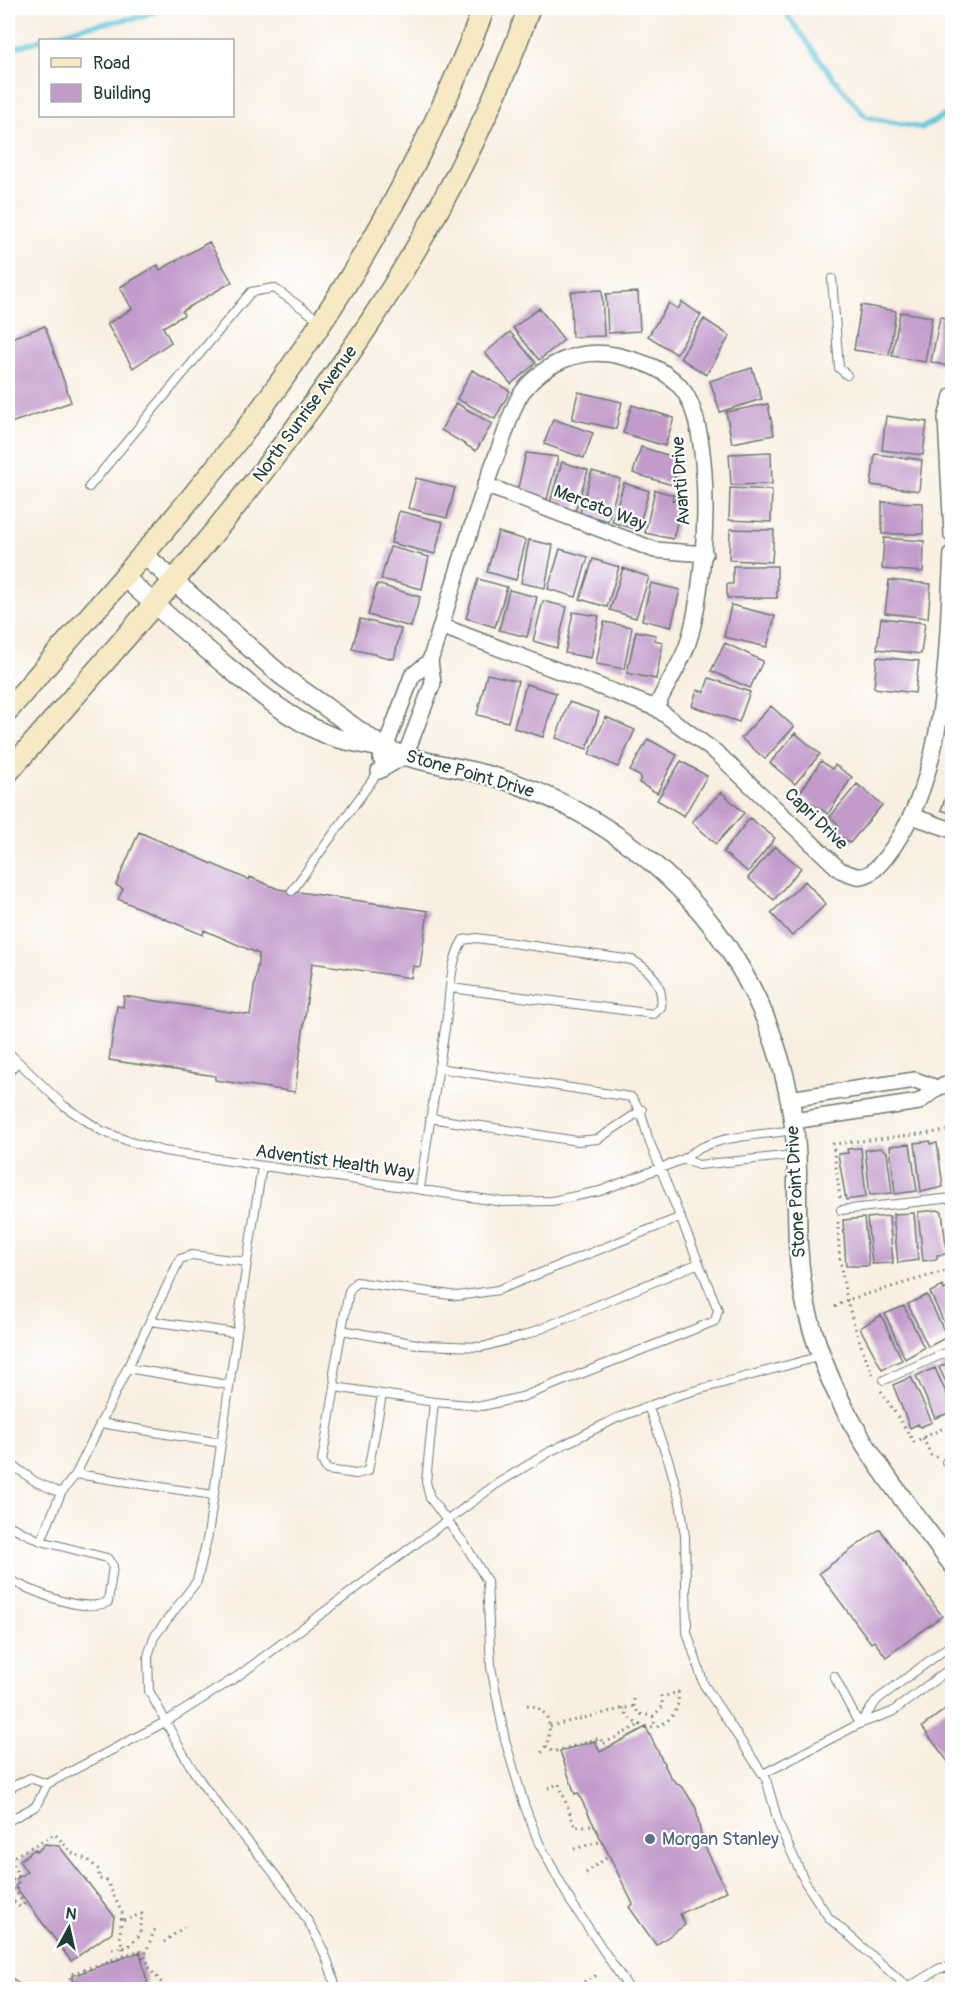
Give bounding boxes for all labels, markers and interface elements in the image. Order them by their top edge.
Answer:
legend [39,39,234,117]
text: Road [93,52,130,75]
text: Building [93,82,151,105]
street label: North Sunrise Avenue [248,341,362,487]
street label: Avanti Drive [666,436,696,526]
street label: Mercato Way [550,480,650,536]
street label: Stone Point Drive [403,745,537,803]
street label: Capri Drive [779,783,853,855]
street label: Stone Point Drive [781,1125,811,1259]
street label: Adventist Health Way [254,1139,416,1185]
place label: Morgan Stanley [662,1828,779,1851]
marker: Morgan Stanley [643,1832,657,1846]
north arrow [39,1898,99,1958]
text: N [64,1903,78,1925]

